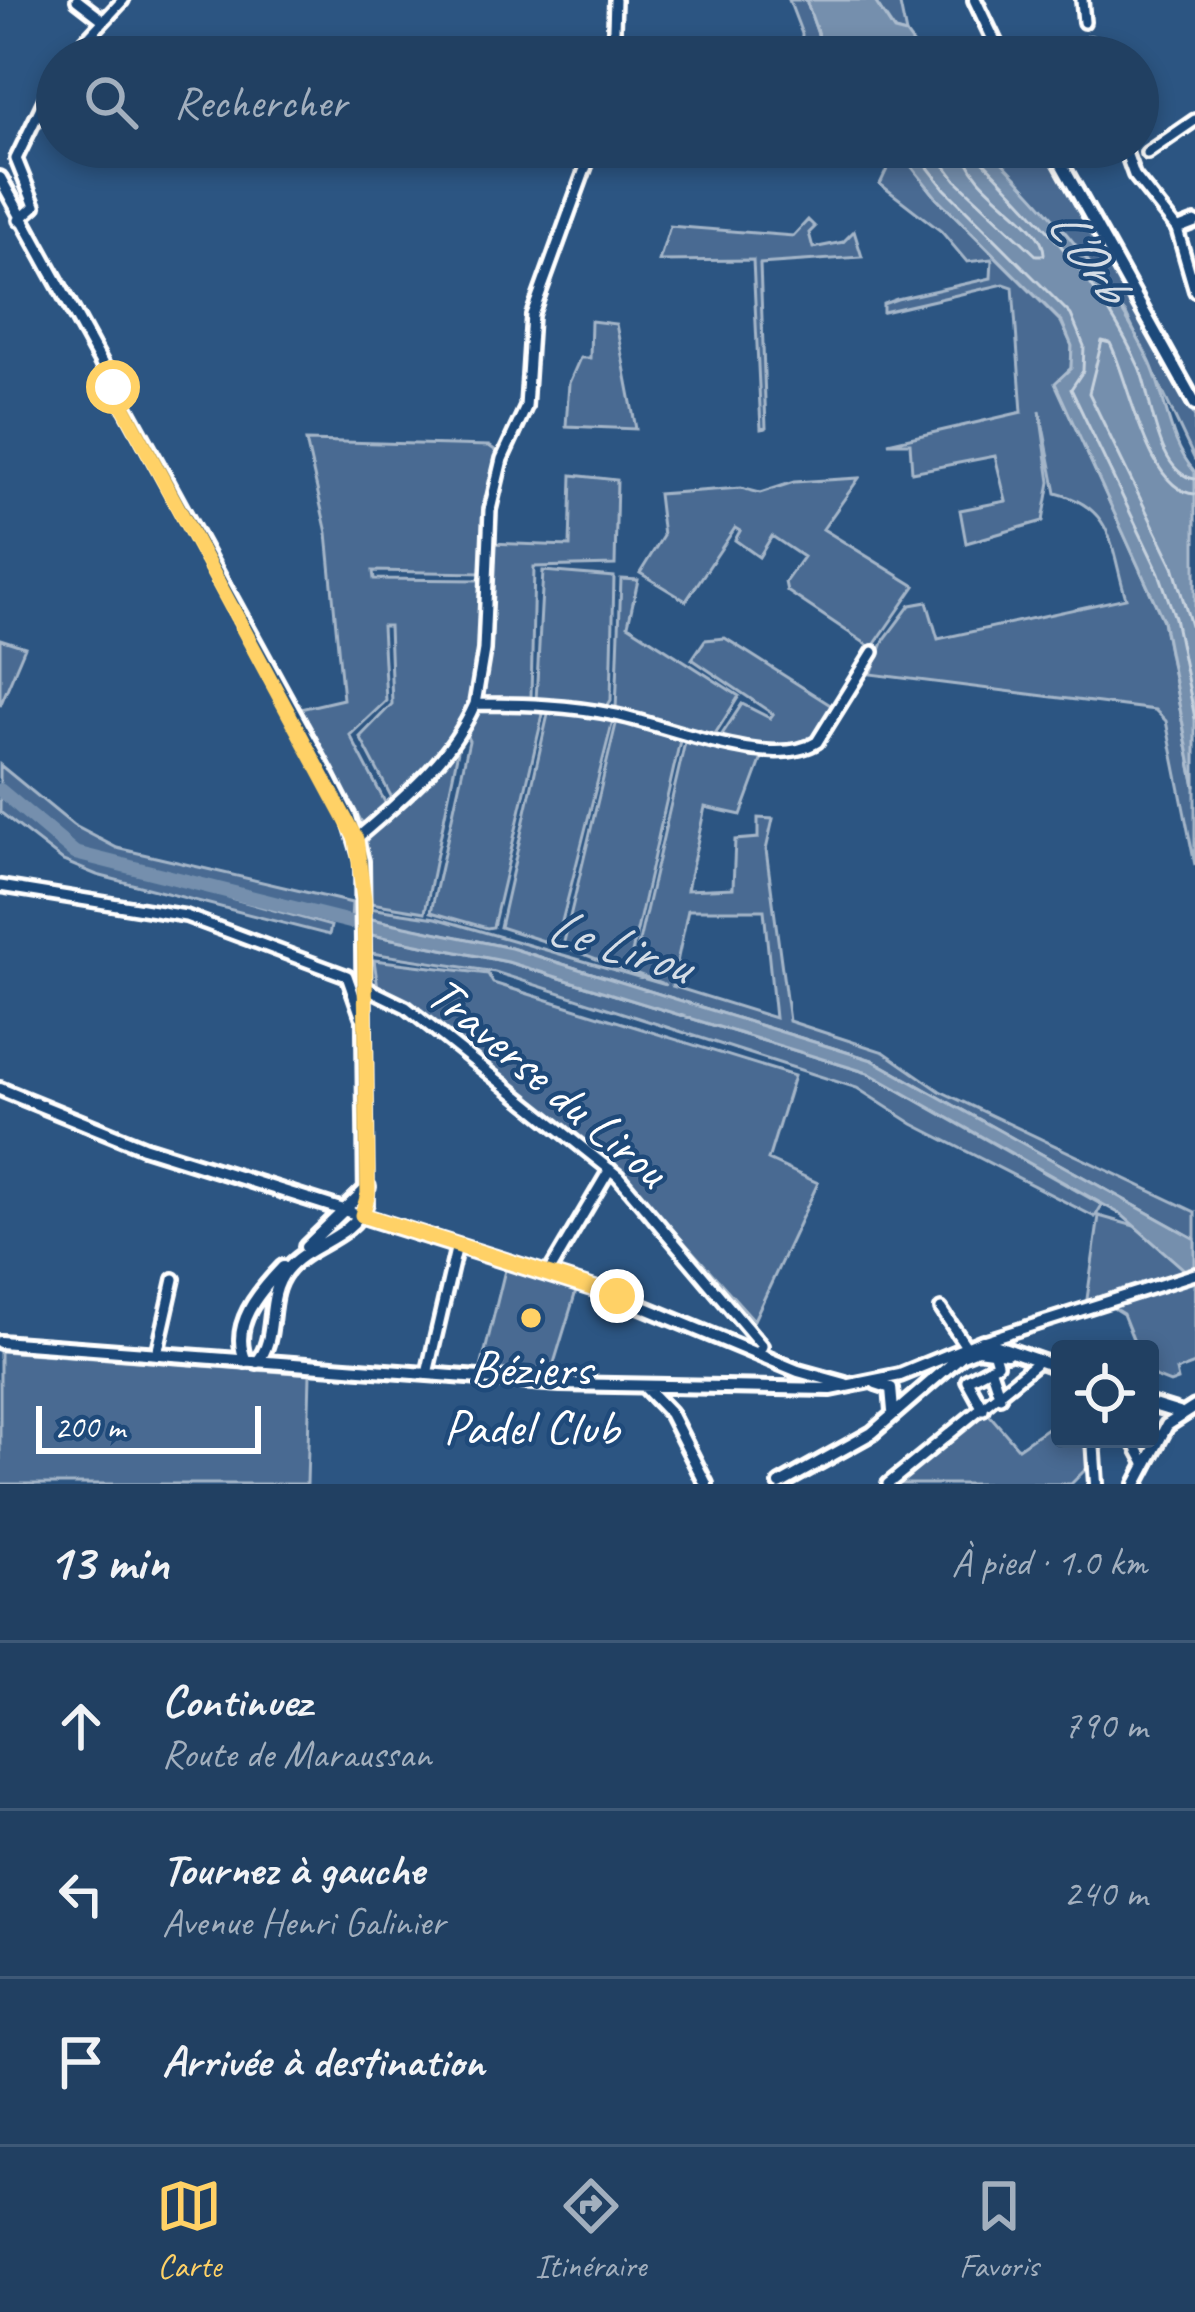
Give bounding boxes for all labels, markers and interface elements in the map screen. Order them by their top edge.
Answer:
search box [36,36,1159,168]
icon: search [78,69,144,135]
text: Rechercher [174,74,347,131]
water label: L'Orb [1033,194,1149,319]
route start [86,360,140,414]
water label: Le Lirou [540,891,706,1001]
street label: Traverse du Lirou [414,961,684,1203]
route end [590,1269,644,1323]
marker: Béziers Padel Club [518,1305,544,1331]
place label: Béziers Padel Club [443,1336,622,1459]
map controls [1051,1340,1159,1448]
button: locate [1051,1340,1159,1448]
scale bar [36,1400,261,1453]
text: 200 m [54,1406,125,1448]
text: 13 min [48,1530,169,1594]
text: À pied · 1.0 km [951,1538,1147,1587]
text: Continuez [162,1673,311,1730]
icon: ahead [48,1693,114,1759]
text: 790 m [1063,1701,1147,1750]
text: Route de Maraussan [162,1730,431,1779]
text: Tournez à gauche [162,1841,424,1898]
icon: left [48,1861,114,1927]
text: 240 m [1063,1869,1147,1918]
text: Avenue Henri Galinier [162,1898,445,1947]
icon: arrive [48,2029,114,2095]
text: Arrivée à destination [162,2033,485,2090]
tab: Carte [156,2173,222,2287]
tab: Itinéraire [535,2173,646,2287]
tab: Favoris [959,2173,1039,2287]

